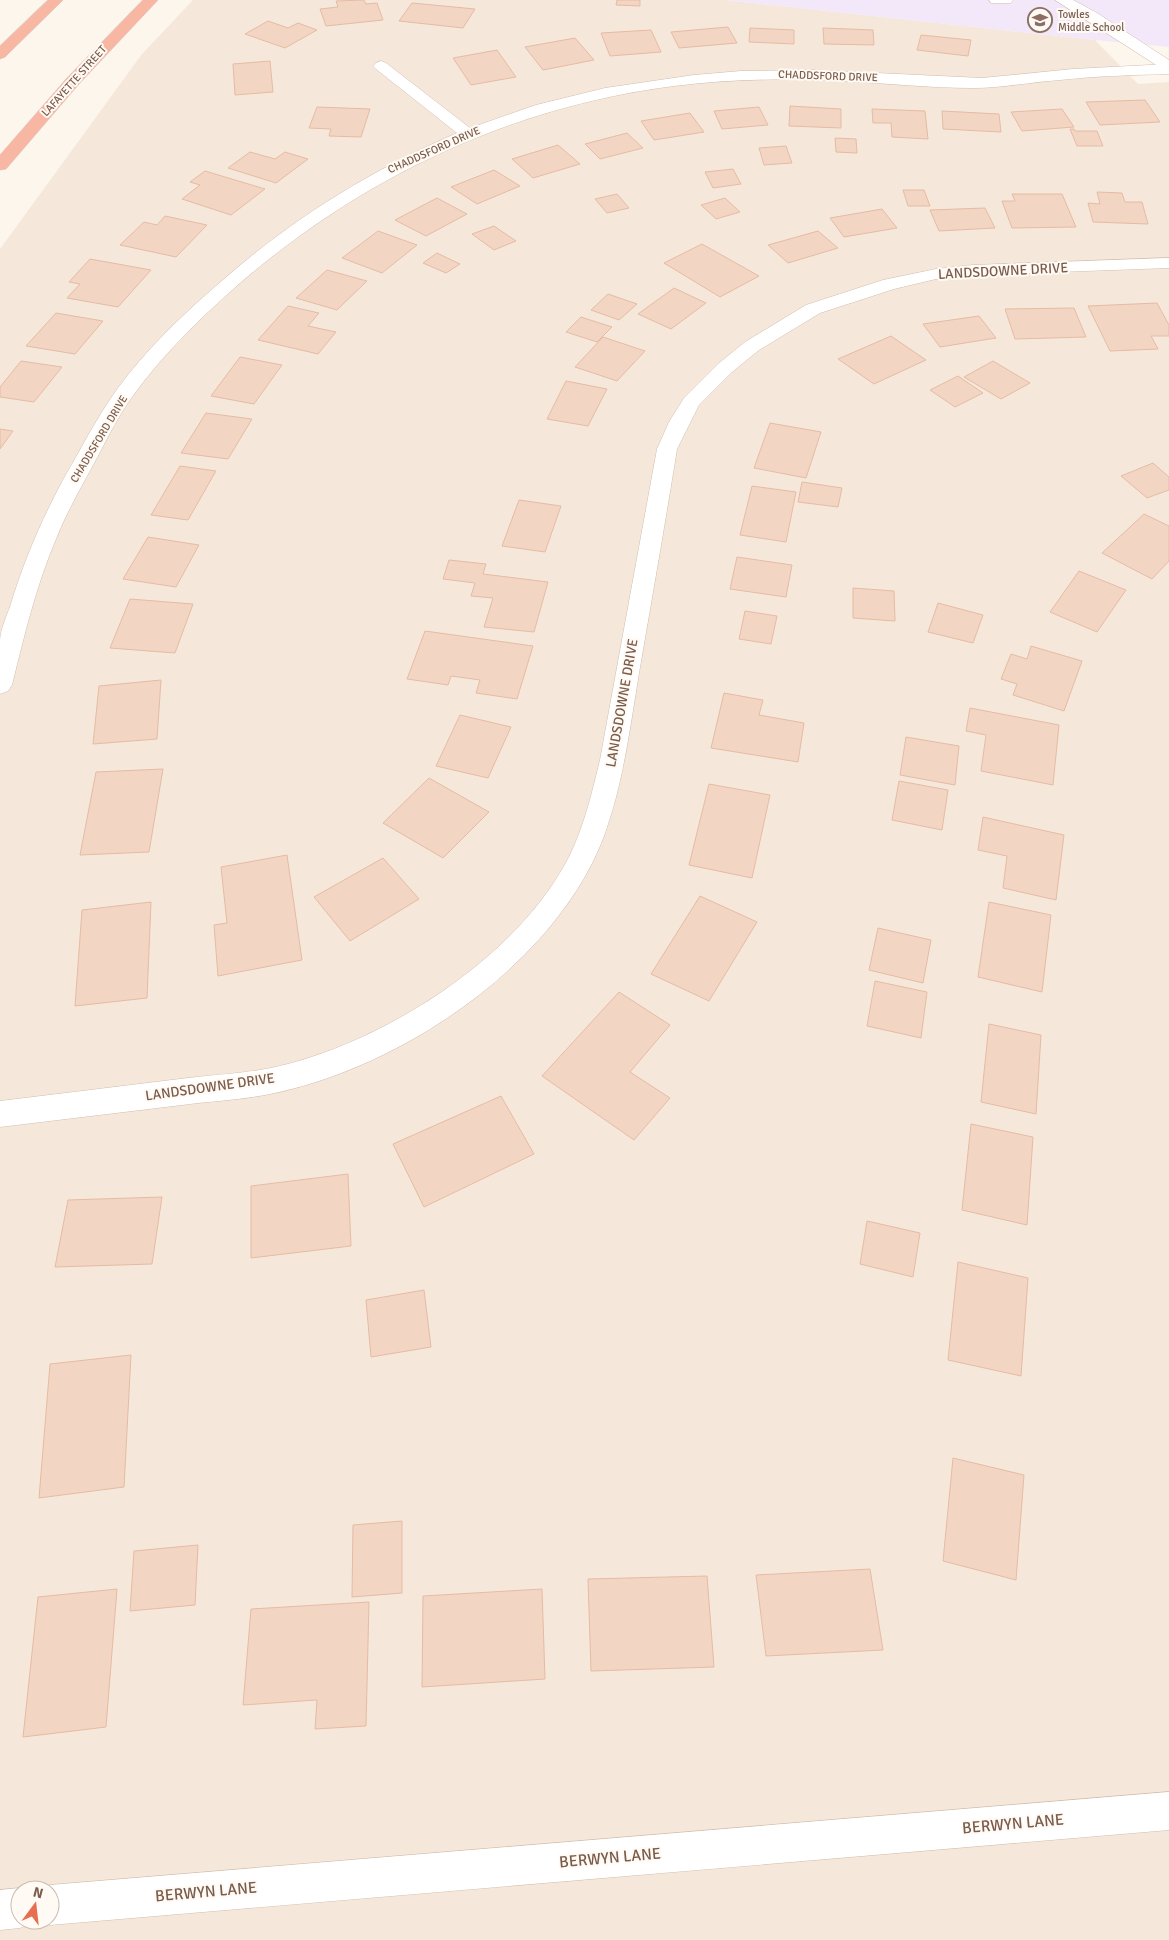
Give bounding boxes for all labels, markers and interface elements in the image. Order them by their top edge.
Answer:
school or university icon: Towles Middle School [1027,7,1053,33]
place label: Towles Middle School [1058,8,1125,34]
street label: LAFAYETTE STREET [39,42,110,119]
street label: CHADDSFORD DRIVE [778,68,878,84]
street label: CHADDSFORD DRIVE [386,124,482,176]
street label: LANDSDOWNE DRIVE [937,259,1069,283]
street label: CHADDSFORD DRIVE [68,393,130,485]
street label: LANDSDOWNE DRIVE [602,637,642,769]
street label: LANDSDOWNE DRIVE [144,1070,276,1104]
street label: BERWYN LANE [961,1810,1065,1838]
street label: BERWYN LANE [558,1844,662,1872]
street label: BERWYN LANE [154,1878,258,1906]
north arrow [10,1880,60,1930]
text: N [31,1883,45,1902]

